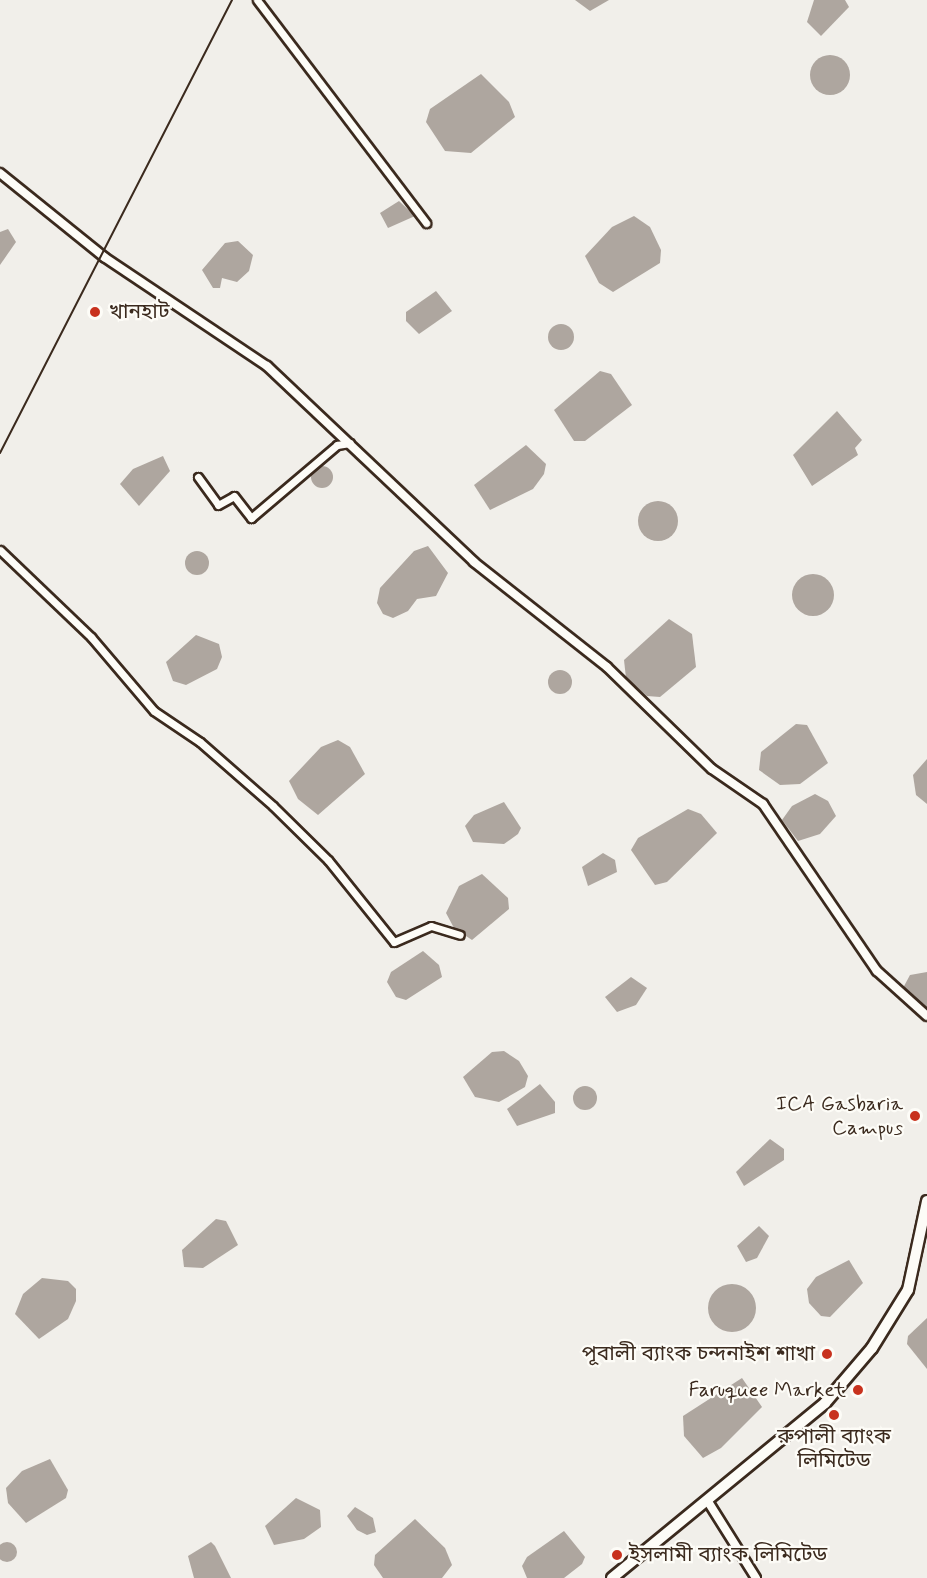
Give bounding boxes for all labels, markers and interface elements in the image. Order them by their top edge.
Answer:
place label: খানহাট [109,299,169,325]
marker: খানহাট [86,303,104,321]
place label: ICA Gasbaria Campus [779,1091,903,1141]
marker: ICA Gasbaria Campus [908,1109,922,1123]
place label: পূবালী ব্যাংক চন্দনাইশ শাখা [582,1341,815,1367]
marker: পূবালী ব্যাংক চন্দনাইশ শাখা [820,1347,834,1361]
place label: Faruquee Market [690,1377,846,1403]
marker: Faruquee Market [851,1383,865,1397]
marker: রুপালী ব্যাংক লিমিটেড [827,1408,841,1422]
place label: রুপালী ব্যাংক লিমিটেড [777,1424,891,1474]
place label: ইসলামী ব্যাংক লিমিটেড [629,1542,827,1568]
marker: ইসলামী ব্যাংক লিমিটেড [610,1548,624,1562]

